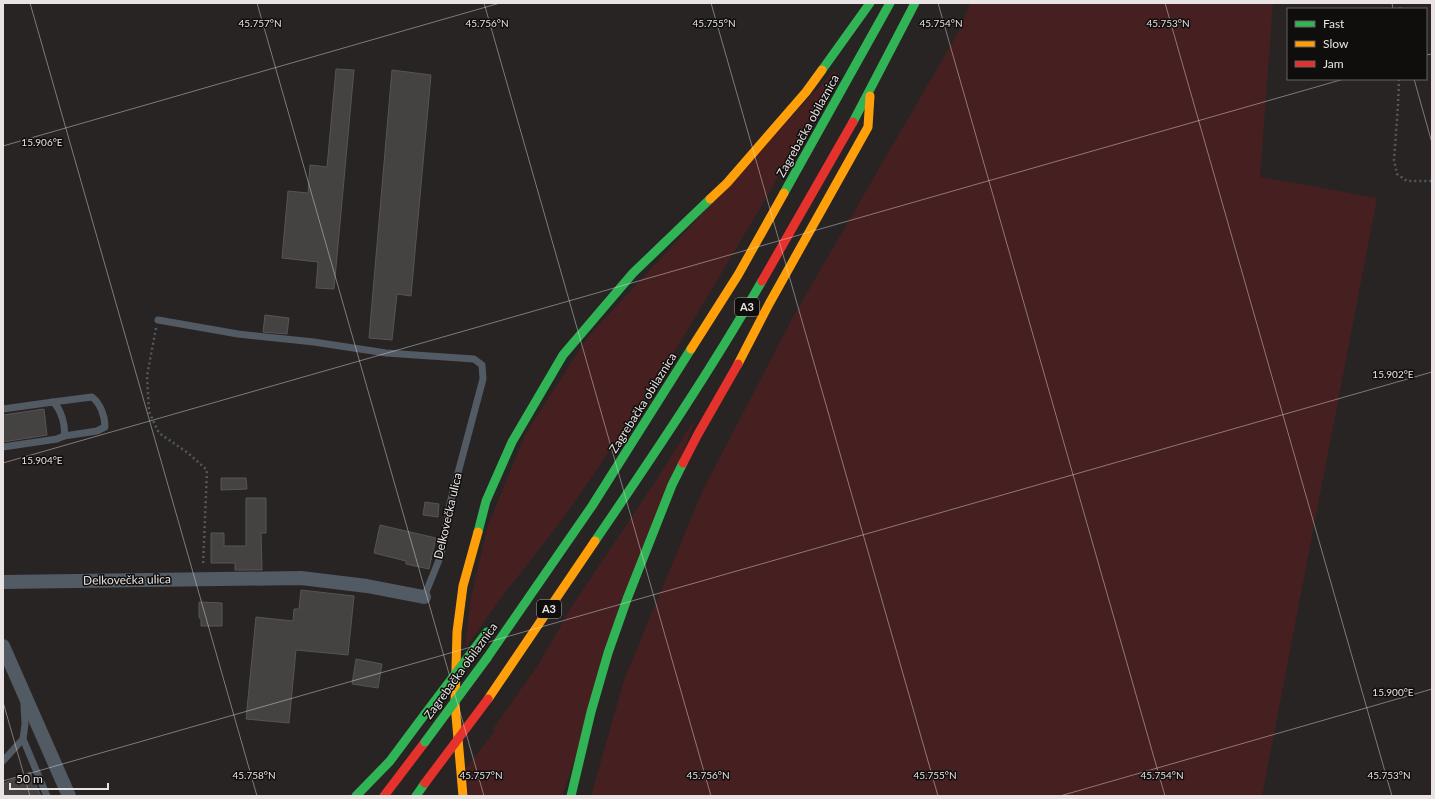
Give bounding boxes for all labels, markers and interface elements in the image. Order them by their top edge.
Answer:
legend [1287,8,1427,80]
text: Fast [1323,16,1345,31]
text: 45.757°N [238,17,282,29]
text: 45.756°N [465,17,509,29]
text: 45.755°N [692,17,736,29]
text: 45.754°N [919,17,963,29]
text: 45.753°N [1146,17,1190,29]
text: Slow [1323,36,1349,51]
text: Jam [1323,56,1344,71]
street label: Zagrebačka obilaznica [773,72,842,180]
text: 15.906°E [21,136,63,148]
road number: A3 [735,298,759,316]
street label: Zagrebačka obilaznica [606,350,679,456]
text: 15.902°E [1372,368,1414,380]
text: 15.904°E [21,454,63,466]
street label: Delkovečka ulica [430,471,465,560]
street label: Delkovečka ulica [83,571,171,588]
road number: A3 [537,600,561,618]
street label: Zagrebačka obilaznica [421,620,501,722]
text: 15.900°E [1372,686,1414,698]
scale bar [10,765,108,791]
text: 45.758°N [232,769,276,781]
text: 45.757°N [459,769,503,781]
text: 45.756°N [686,769,730,781]
text: 45.755°N [913,769,957,781]
text: 45.754°N [1140,769,1184,781]
text: 45.753°N [1367,769,1411,781]
text: 50 m [16,771,43,786]

